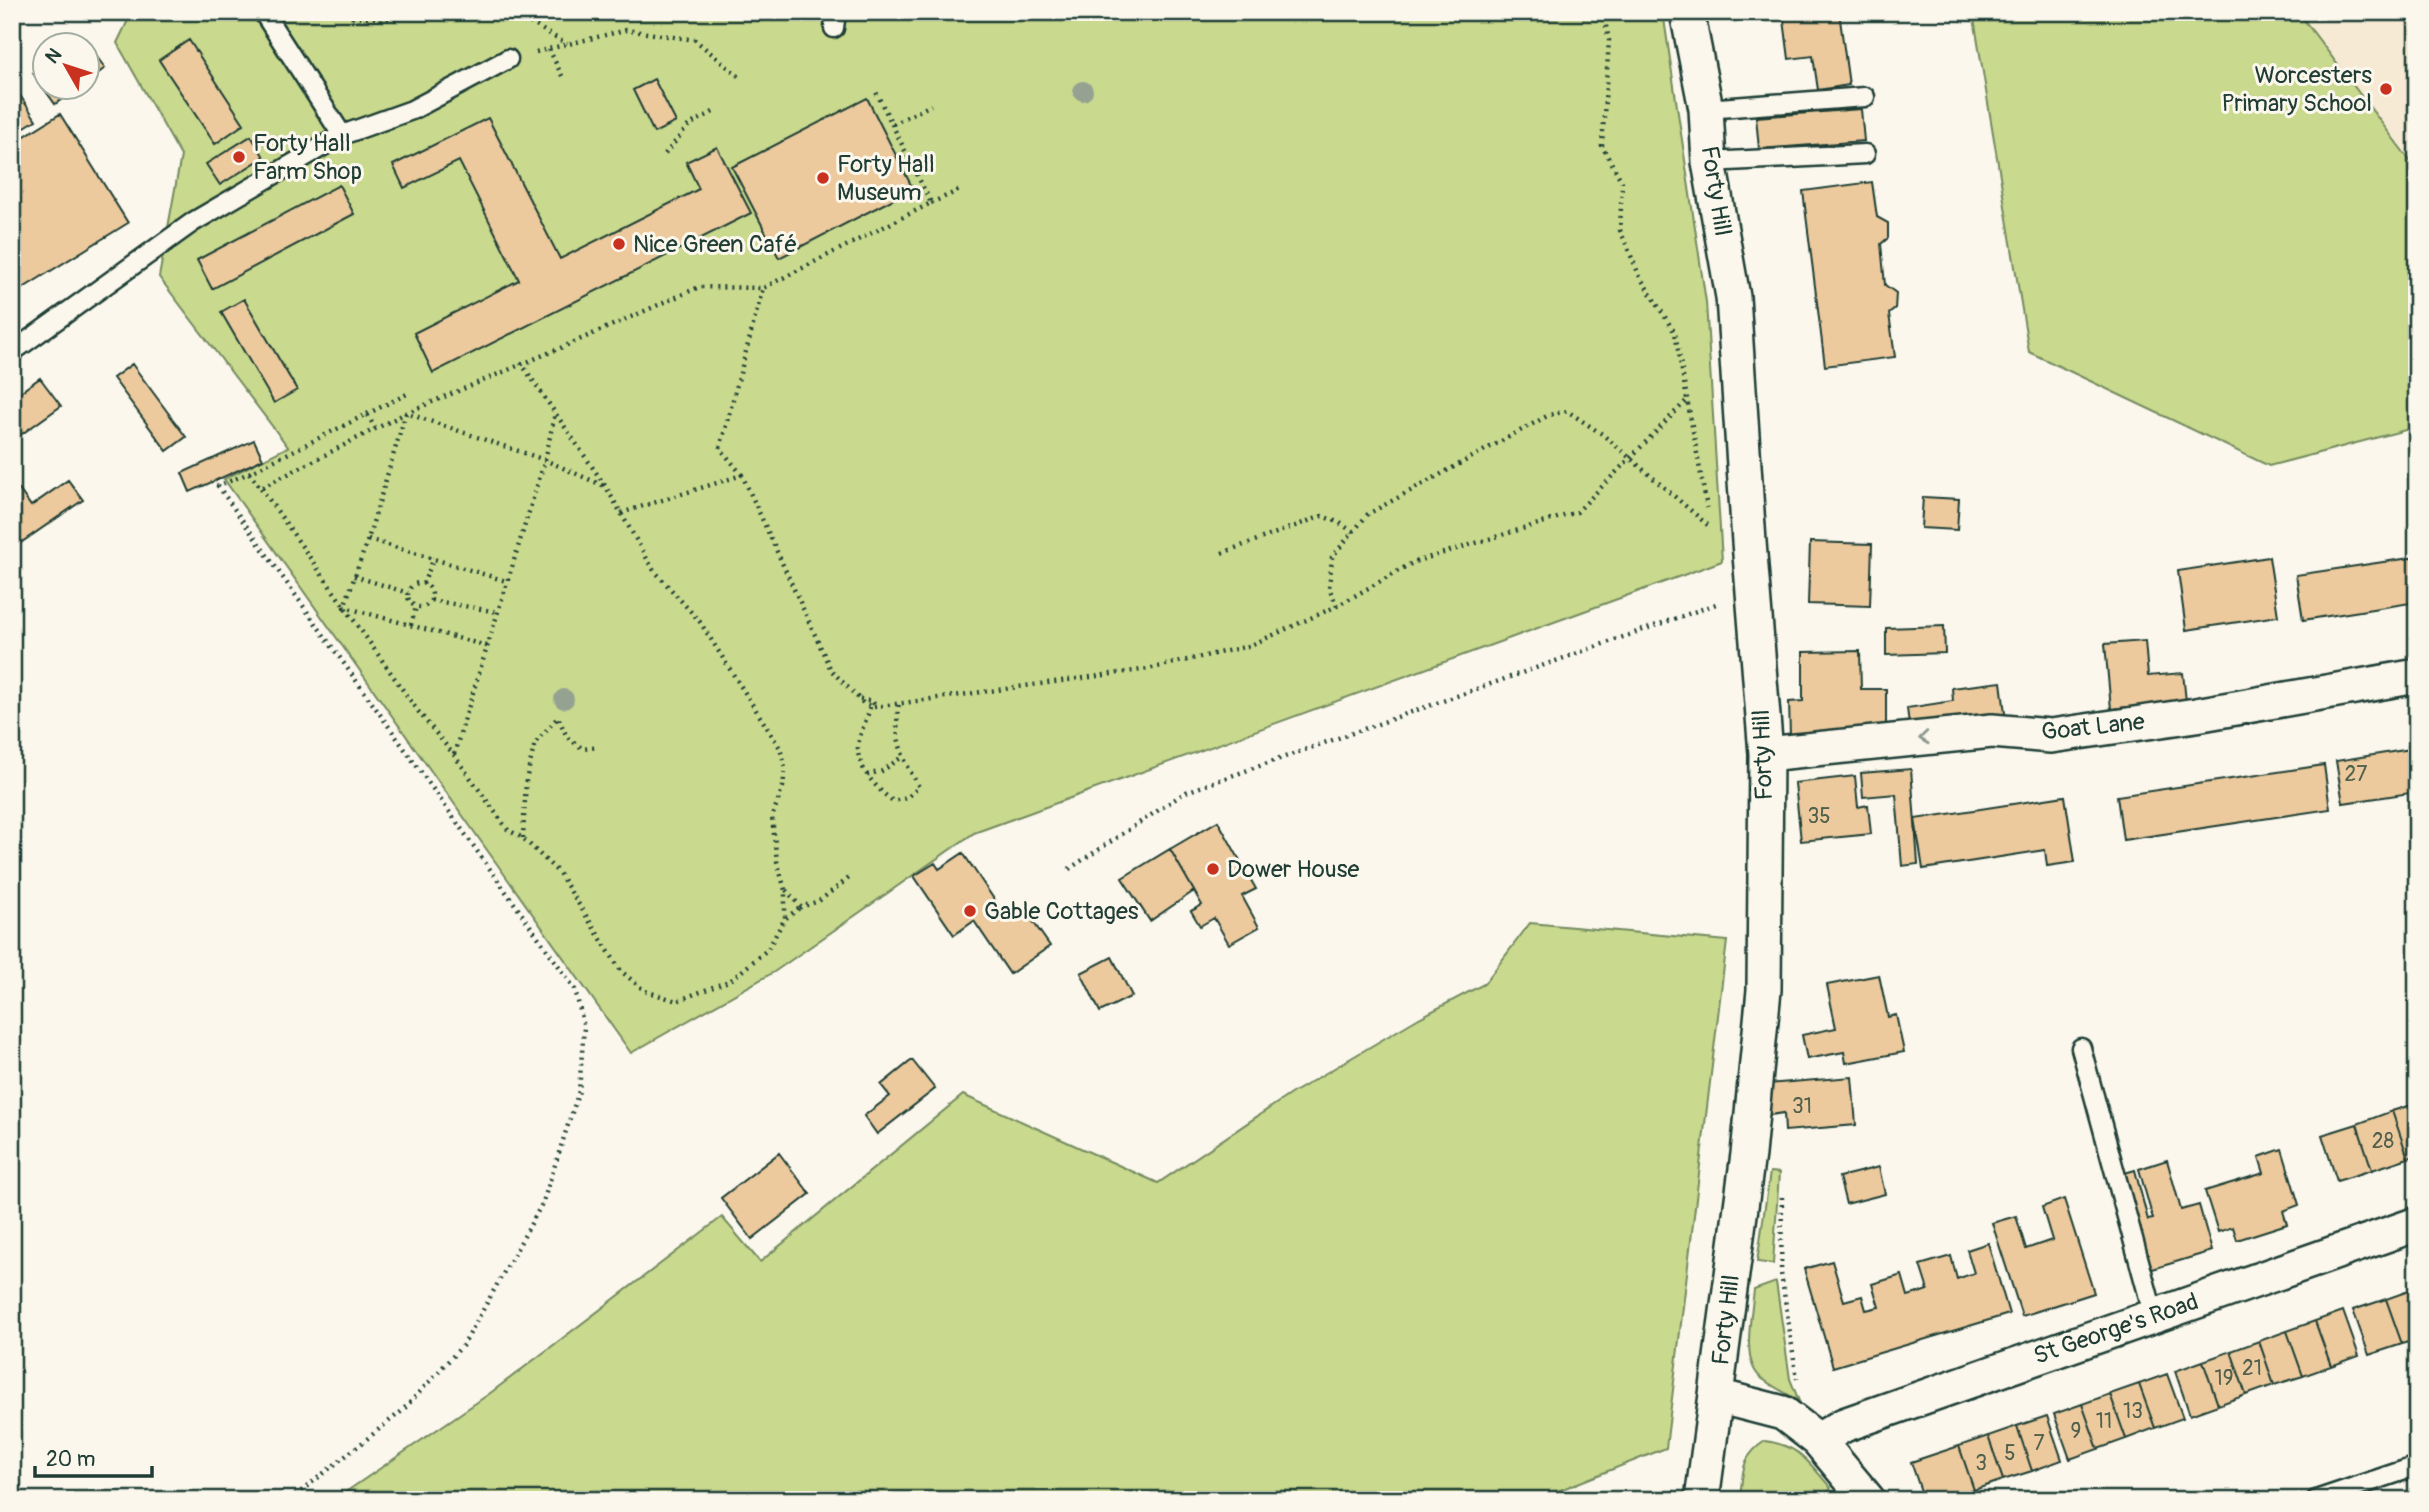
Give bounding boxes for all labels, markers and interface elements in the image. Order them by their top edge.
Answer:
north arrow [32,32,102,102]
text: N [40,43,67,68]
place label: Worcesters Primary School [2222,61,2372,118]
marker: Worcesters Primary School [2378,81,2394,97]
place label: Forty Hall Farm Shop [253,129,362,186]
street label: Forty Hill [1695,144,1737,238]
marker: Forty Hall Farm Shop [231,149,247,165]
place label: Forty Hall Museum [837,150,935,207]
marker: Forty Hall Museum [815,170,831,186]
place label: Nice Green Café [633,230,797,259]
marker: Nice Green Café [611,236,627,252]
street label: Goat Lane [2040,707,2146,747]
street label: Forty Hill [1747,709,1779,801]
one-way arrow [1918,730,1929,745]
house number: 27 [2345,761,2367,788]
house number: 35 [1807,803,1831,830]
place label: Dower House [1227,855,1359,884]
marker: Dower House [1205,861,1221,877]
place label: Gable Cottages [984,897,1139,926]
marker: Gable Cottages [962,903,978,919]
house number: 31 [1792,1093,1812,1120]
house number: 28 [2372,1128,2394,1155]
street label: Forty Hill [1706,1273,1746,1367]
street label: St George's Road [2030,1287,2202,1371]
house number: 21 [2242,1355,2262,1382]
house number: 19 [2214,1365,2234,1392]
house number: 13 [2123,1398,2143,1425]
house number: 11 [2096,1408,2112,1435]
house number: 9 [2071,1418,2081,1445]
house number: 7 [2033,1430,2045,1457]
scale bar [35,1435,152,1479]
house number: 5 [2004,1440,2016,1467]
text: 20 m [46,1446,95,1473]
house number: 3 [1975,1450,1987,1477]

